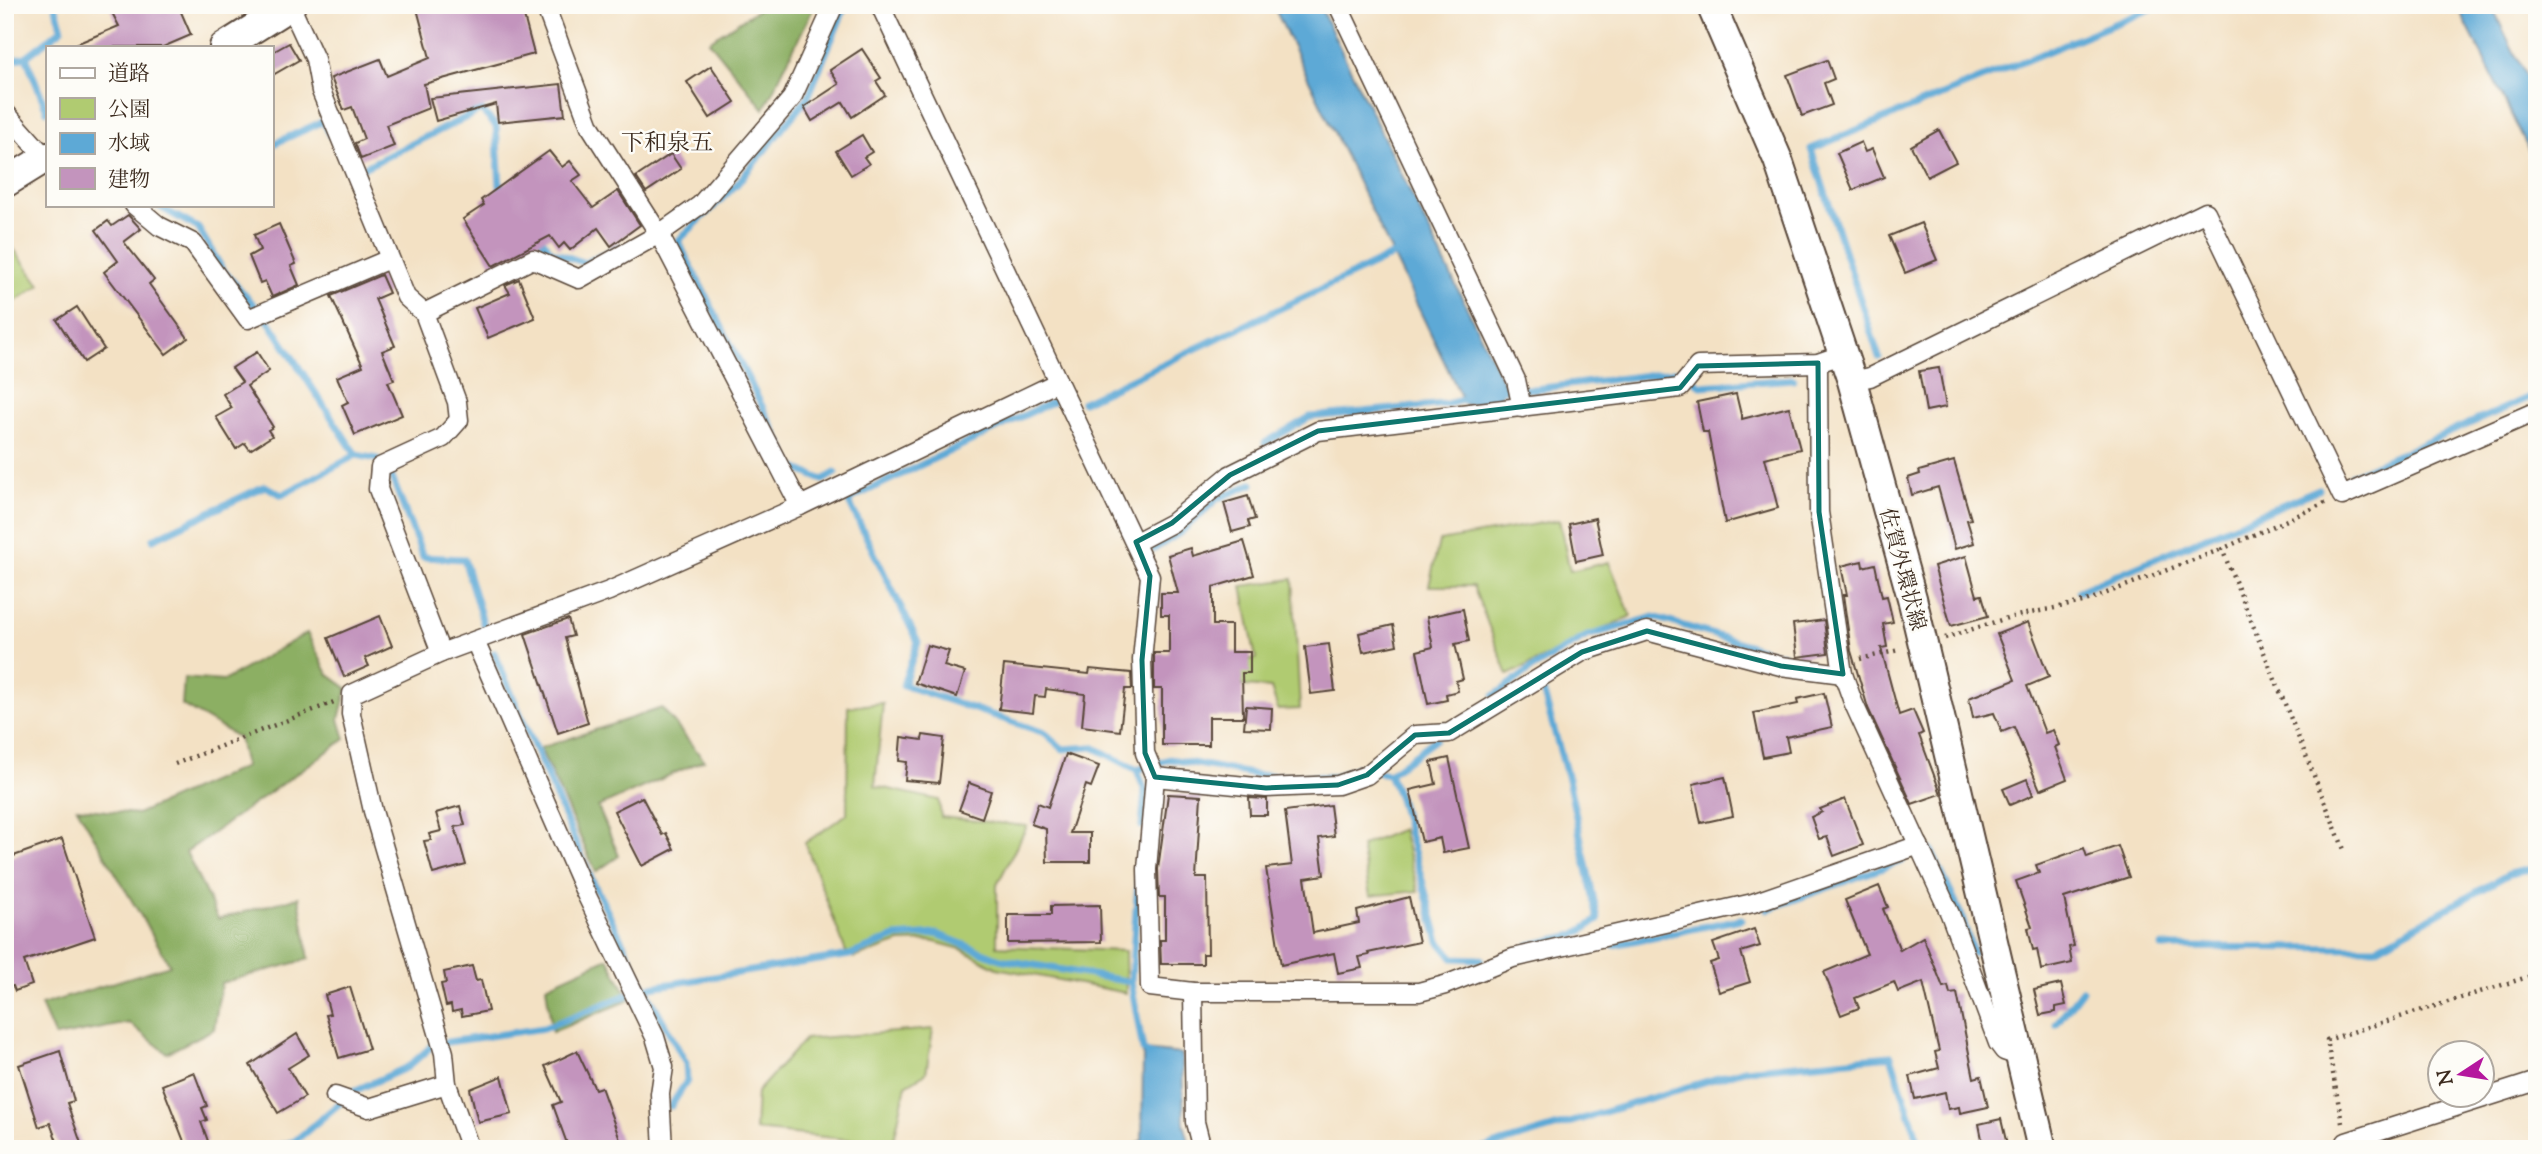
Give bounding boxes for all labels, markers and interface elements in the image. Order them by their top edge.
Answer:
legend [46,46,273,206]
text: 道路 [108,60,150,90]
text: 公園 [108,96,150,126]
district label: 下和泉五 [621,128,713,161]
text: 水域 [108,130,150,160]
text: 建物 [108,166,150,196]
street label: 佐賀外環状線 [1870,505,1932,634]
north arrow [2426,1038,2496,1108]
text: N [2432,1067,2462,1087]

